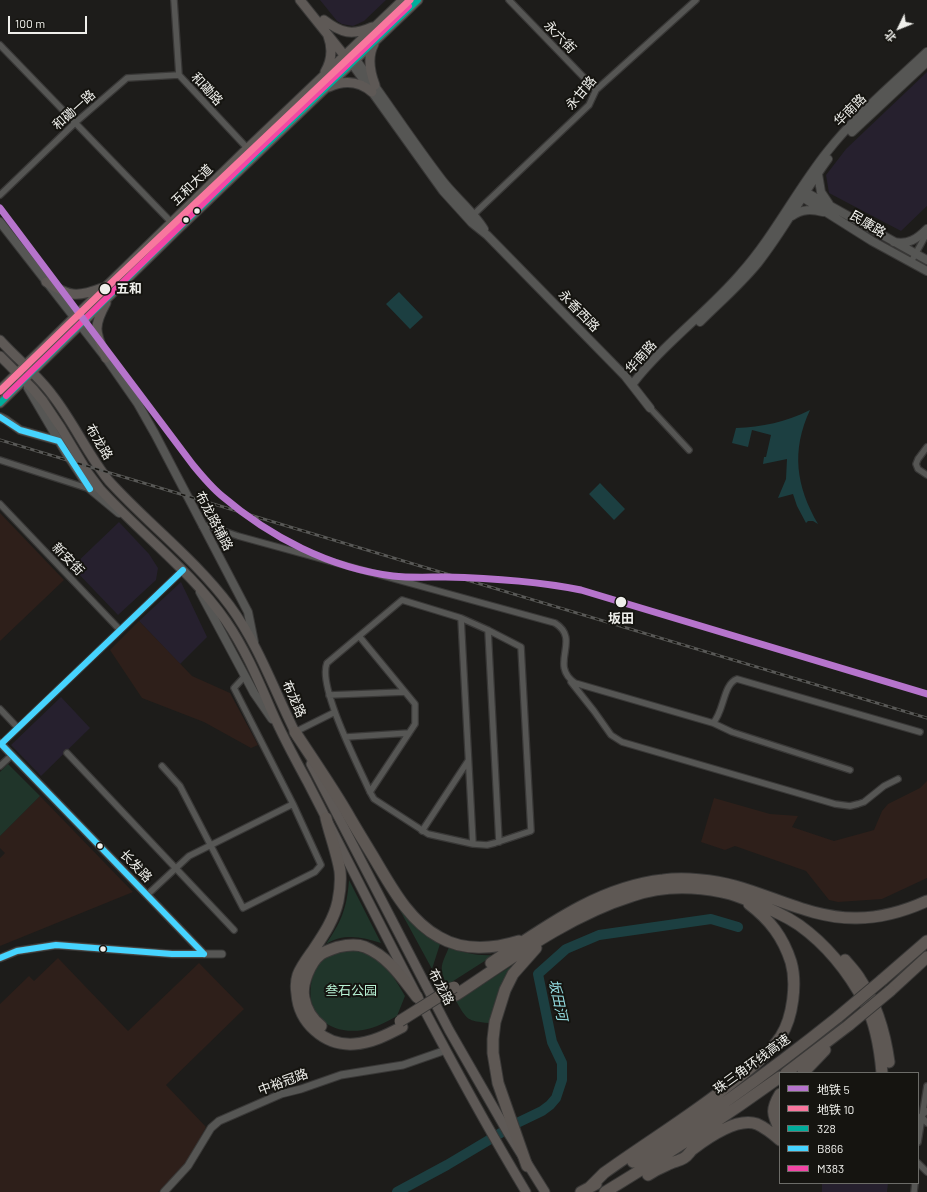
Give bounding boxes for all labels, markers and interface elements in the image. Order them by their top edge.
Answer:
scale bar [10,8,89,34]
north arrow [879,8,919,48]
text: 100 m [15,16,45,30]
street label: 永六街 [541,18,579,56]
text: 北 [881,28,898,45]
street label: 和磡路 [188,69,226,109]
street label: 永甘路 [562,73,600,113]
street label: 和磡一路 [49,87,99,133]
street label: 华南路 [831,91,869,129]
street label: 五和大道 [168,161,216,209]
unlabelled marker [192,206,202,216]
street label: 民康路 [847,207,889,241]
unlabelled marker [181,215,191,225]
place label: 五和 [116,281,142,297]
marker: 五和 [98,282,112,296]
street label: 永香西路 [555,287,603,335]
street label: 华南路 [622,337,660,377]
street label: 布龙路 [82,421,116,463]
street label: 布龙路辅路 [192,489,236,553]
street label: 新安街 [49,540,87,578]
marker: 坂田 [614,595,628,609]
place label: 坂田 [608,611,634,627]
street label: 布龙路 [279,678,309,720]
unlabelled marker [95,841,105,851]
street label: 长发路 [117,847,155,885]
unlabelled marker [98,944,108,954]
street label: 布龙路 [425,966,457,1008]
water label: 坂田河 [545,978,571,1022]
park label: 叁石公园 [325,983,377,999]
street label: 珠三角环线高速 [711,1031,793,1097]
street label: 中裕冠路 [256,1066,310,1098]
legend [779,1072,919,1184]
text: 地铁 5 [817,1082,850,1096]
text: 地铁 10 [817,1102,854,1116]
text: 328 [817,1121,836,1135]
text: B866 [817,1141,843,1155]
text: M383 [817,1161,844,1175]

